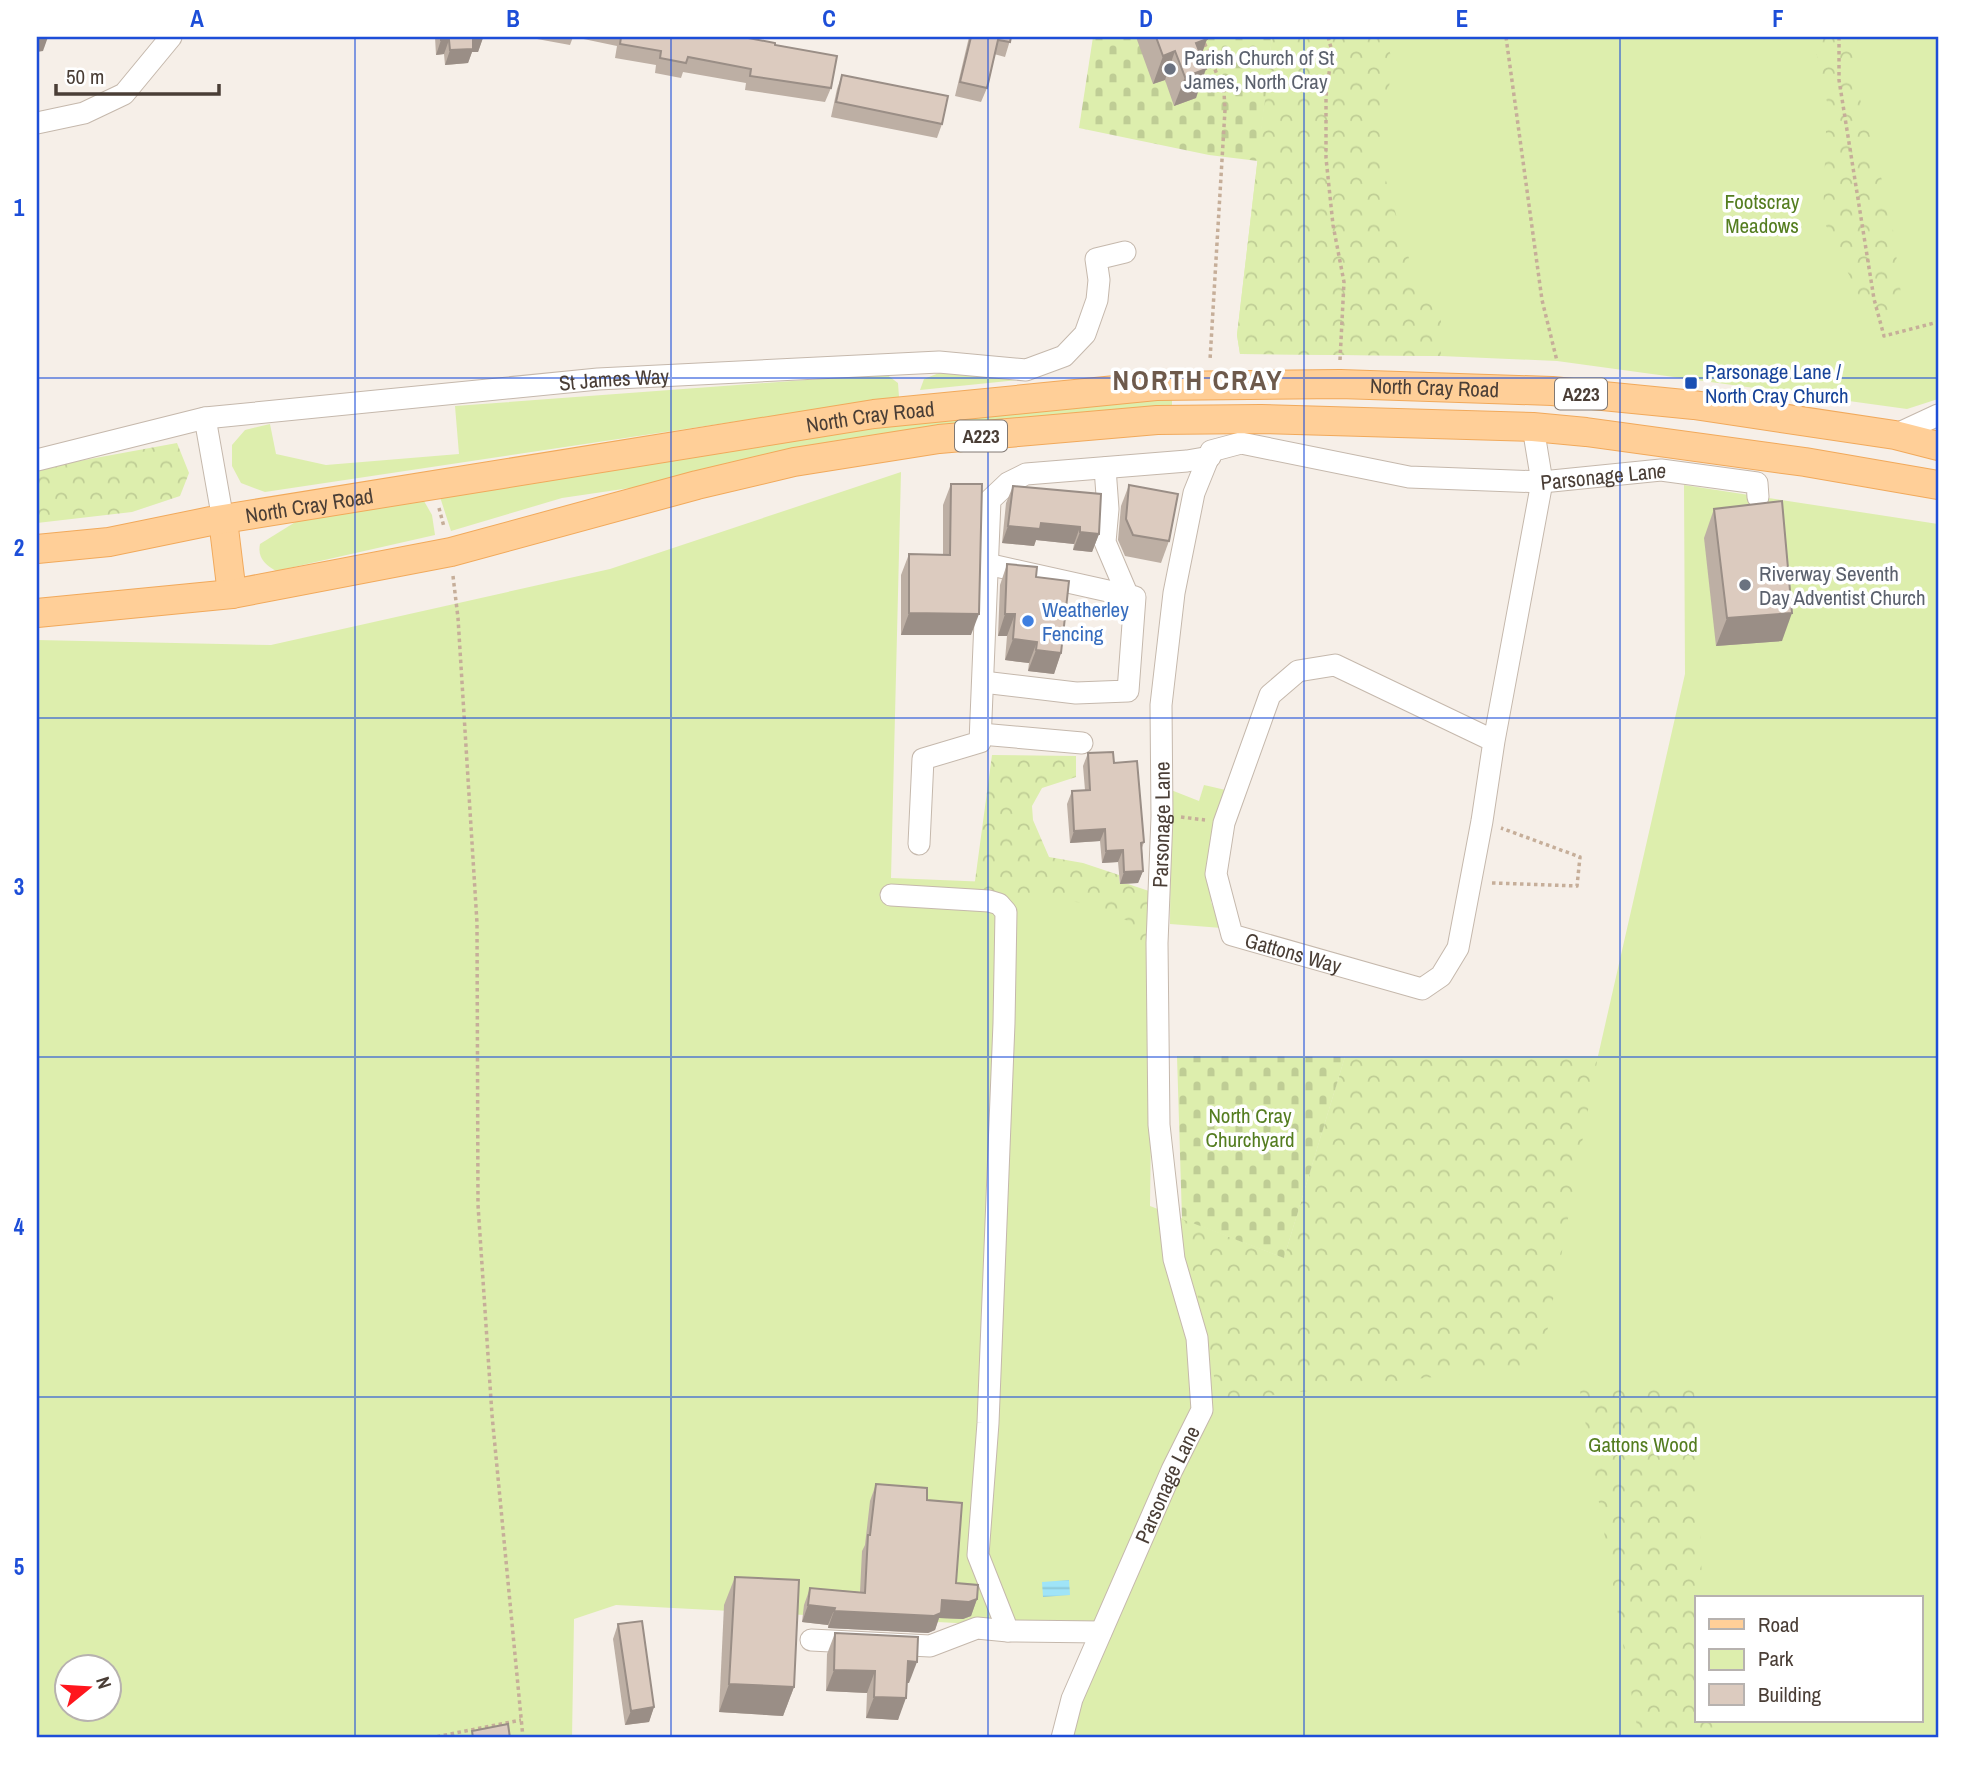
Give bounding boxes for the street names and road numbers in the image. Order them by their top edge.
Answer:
street label: St James Way [557,361,670,397]
street label: North Cray Road [1369,370,1500,404]
road number: A223 [1555,378,1607,410]
street label: North Cray Road [804,394,936,439]
road number: A223 [955,420,1007,452]
street label: Parsonage Lane [1539,455,1668,497]
street label: North Cray Road [243,481,375,530]
street label: Parsonage Lane [1145,761,1177,888]
street label: Gattons Way [1242,925,1345,980]
street label: Parsonage Lane [1127,1421,1206,1548]

